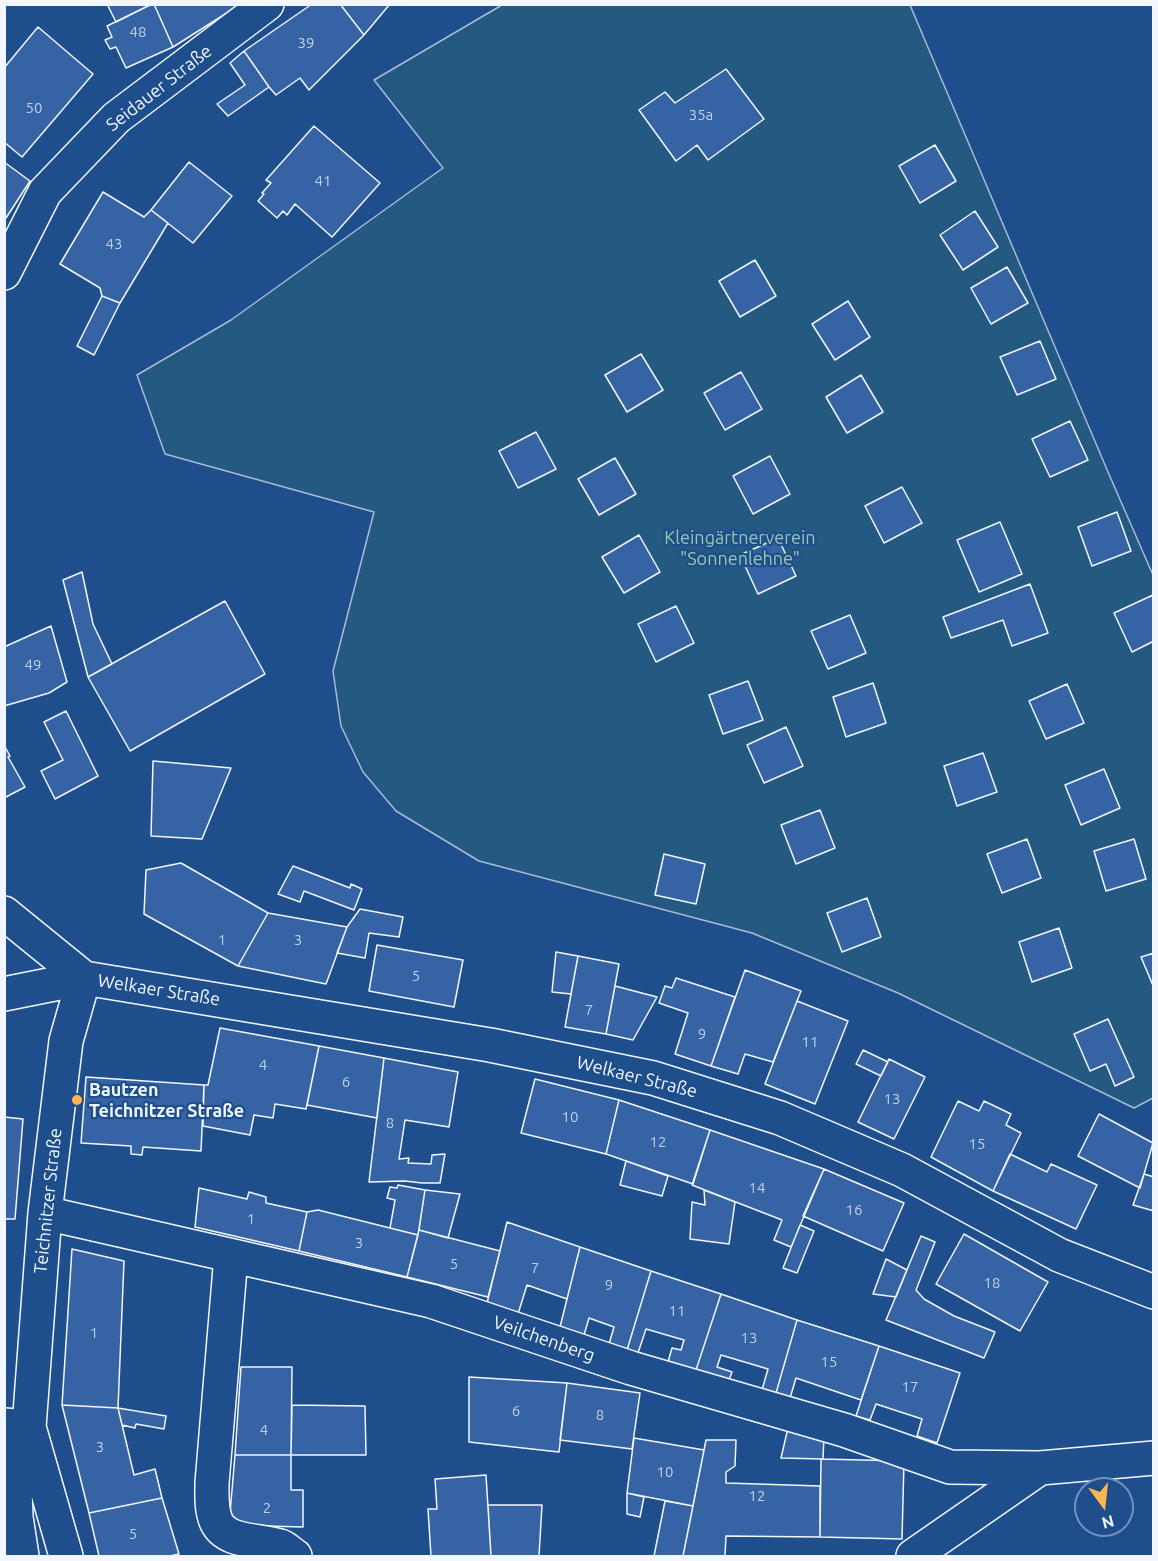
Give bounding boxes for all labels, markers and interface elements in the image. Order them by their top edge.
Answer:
house number: 48 [130,23,146,41]
house number: 39 [298,34,314,52]
street label: Seidauer Straße [102,40,216,136]
house number: 50 [26,99,42,117]
house number: 35a [689,106,713,124]
house number: 41 [315,172,331,190]
house number: 43 [106,235,122,253]
park label: Kleingärtnerverein "Sonnenlehne" [664,527,816,570]
house number: 49 [25,656,41,674]
house number: 1 [218,931,226,949]
house number: 3 [294,931,302,949]
house number: 5 [412,967,420,985]
street label: Welkaer Straße [96,970,222,1010]
house number: 7 [585,1001,593,1019]
house number: 9 [698,1025,706,1043]
house number: 11 [802,1033,818,1051]
street label: Welkaer Straße [574,1052,700,1102]
house number: 4 [259,1056,267,1074]
house number: 6 [342,1073,350,1091]
place label: Bautzen Teichnitzer Straße [89,1079,244,1122]
house number: 13 [884,1090,900,1108]
marker: Bautzen Teichnitzer Straße [70,1093,84,1107]
house number: 10 [562,1108,578,1126]
house number: 8 [386,1114,394,1132]
street label: Teichnitzer Straße [30,1127,66,1275]
house number: 12 [650,1133,666,1151]
house number: 15 [969,1135,985,1153]
house number: 14 [749,1179,765,1197]
house number: 16 [846,1201,862,1219]
house number: 1 [247,1210,255,1228]
house number: 3 [355,1234,363,1252]
house number: 5 [450,1255,458,1273]
house number: 7 [531,1259,539,1277]
house number: 18 [984,1274,1000,1292]
house number: 9 [605,1276,613,1294]
house number: 11 [669,1302,685,1320]
street label: Veilchenberg [490,1311,598,1367]
house number: 1 [90,1324,98,1342]
house number: 13 [741,1329,757,1347]
house number: 15 [821,1353,837,1371]
house number: 17 [902,1378,918,1396]
house number: 6 [512,1402,520,1420]
house number: 8 [596,1406,604,1424]
house number: 4 [260,1421,268,1439]
house number: 3 [96,1438,104,1456]
house number: 10 [657,1463,673,1481]
north arrow [1074,1477,1134,1537]
house number: 12 [749,1487,765,1505]
house number: 2 [263,1499,271,1517]
text: N [1100,1512,1116,1533]
house number: 5 [129,1525,137,1543]

